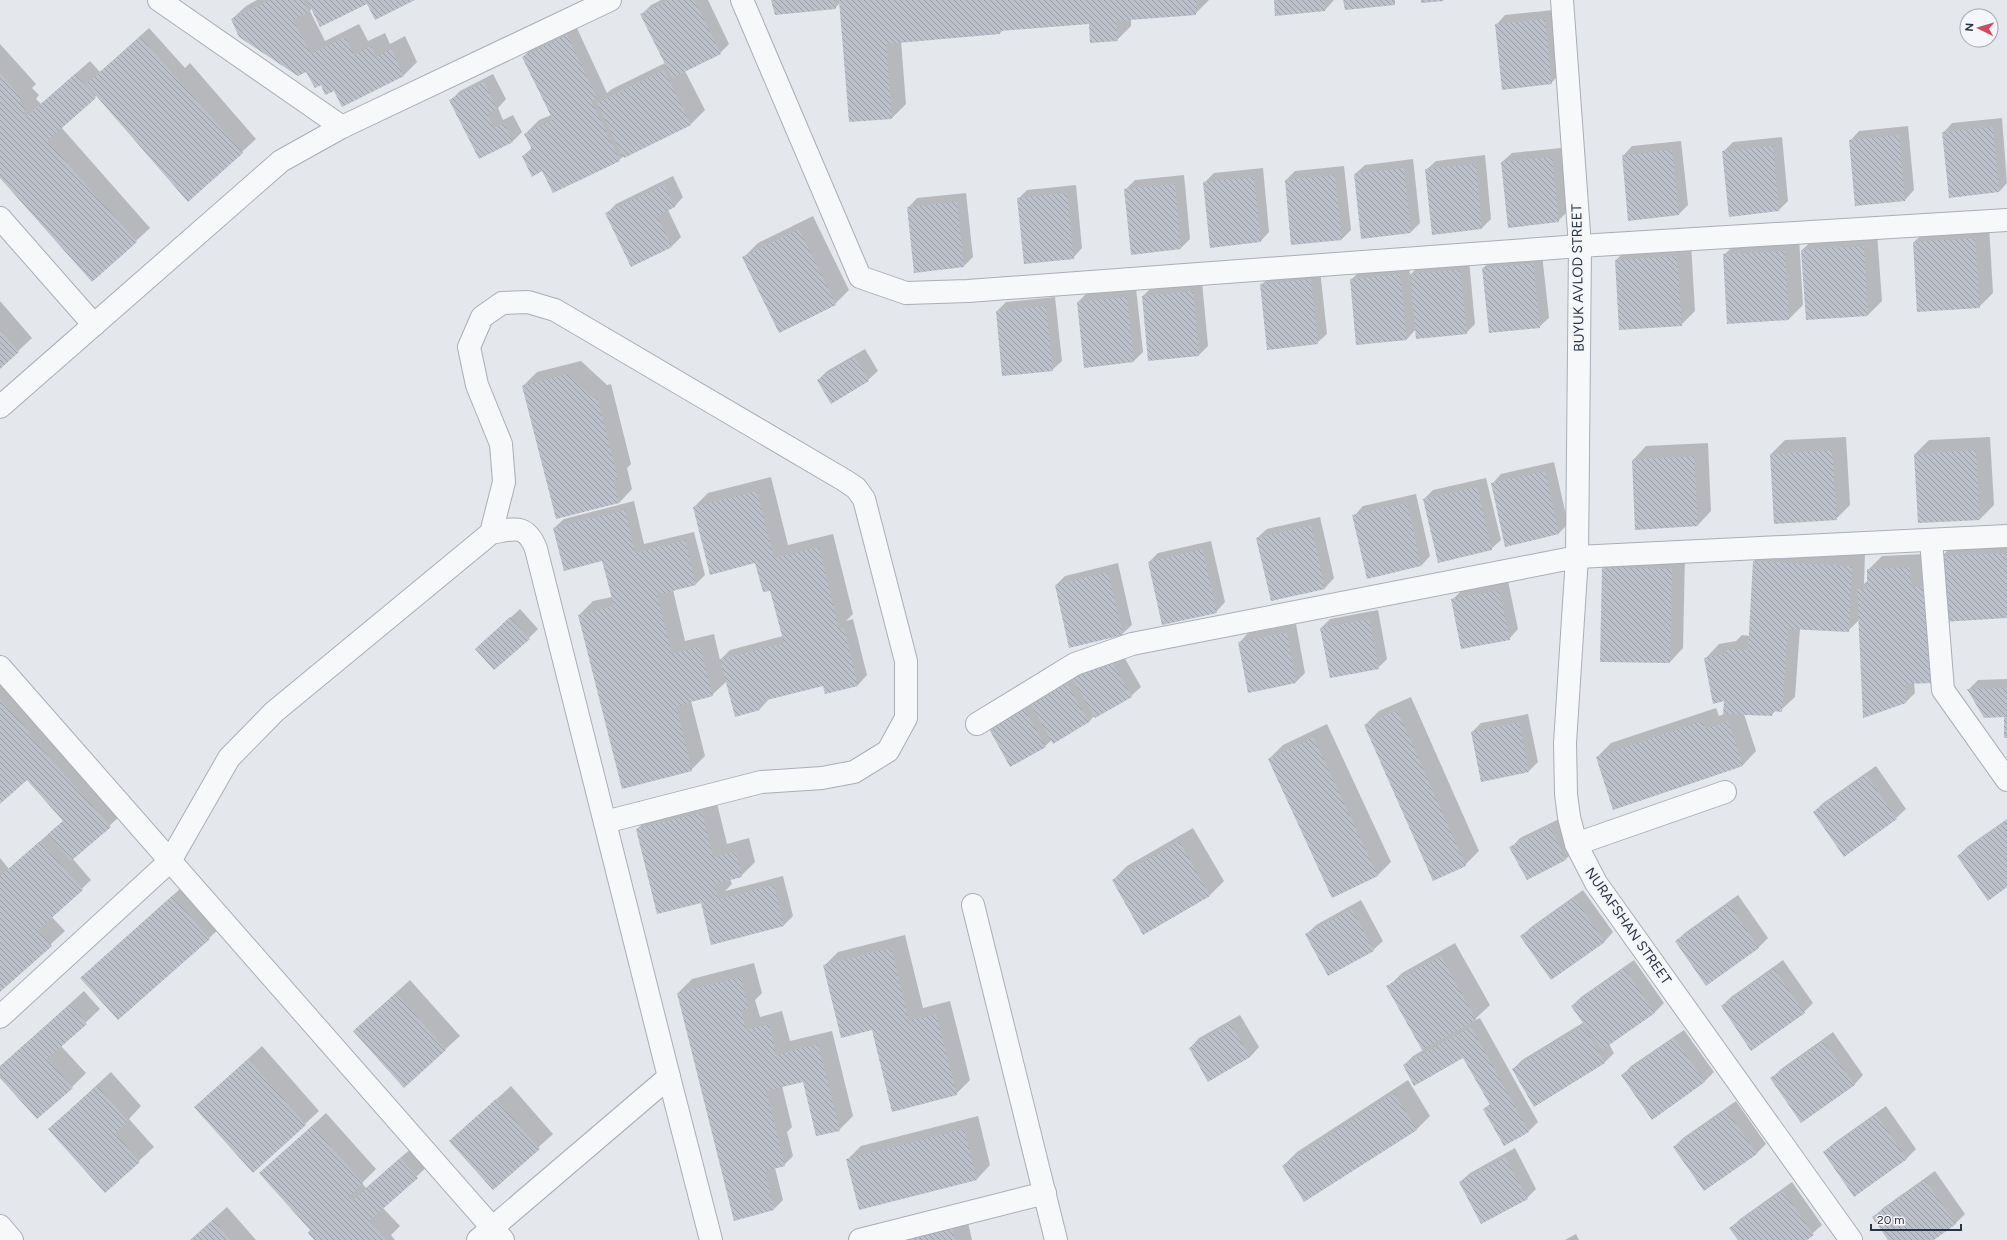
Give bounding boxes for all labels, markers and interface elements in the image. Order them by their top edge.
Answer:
north arrow [1959,8,1999,48]
text: N [1963,22,1976,32]
street label: BUYUK AVLOD STREET [1568,204,1588,352]
street label: NURAFSHAN STREET [1581,864,1675,988]
scale bar [1871,1206,1961,1232]
text: 20 m [1877,1213,1905,1227]

